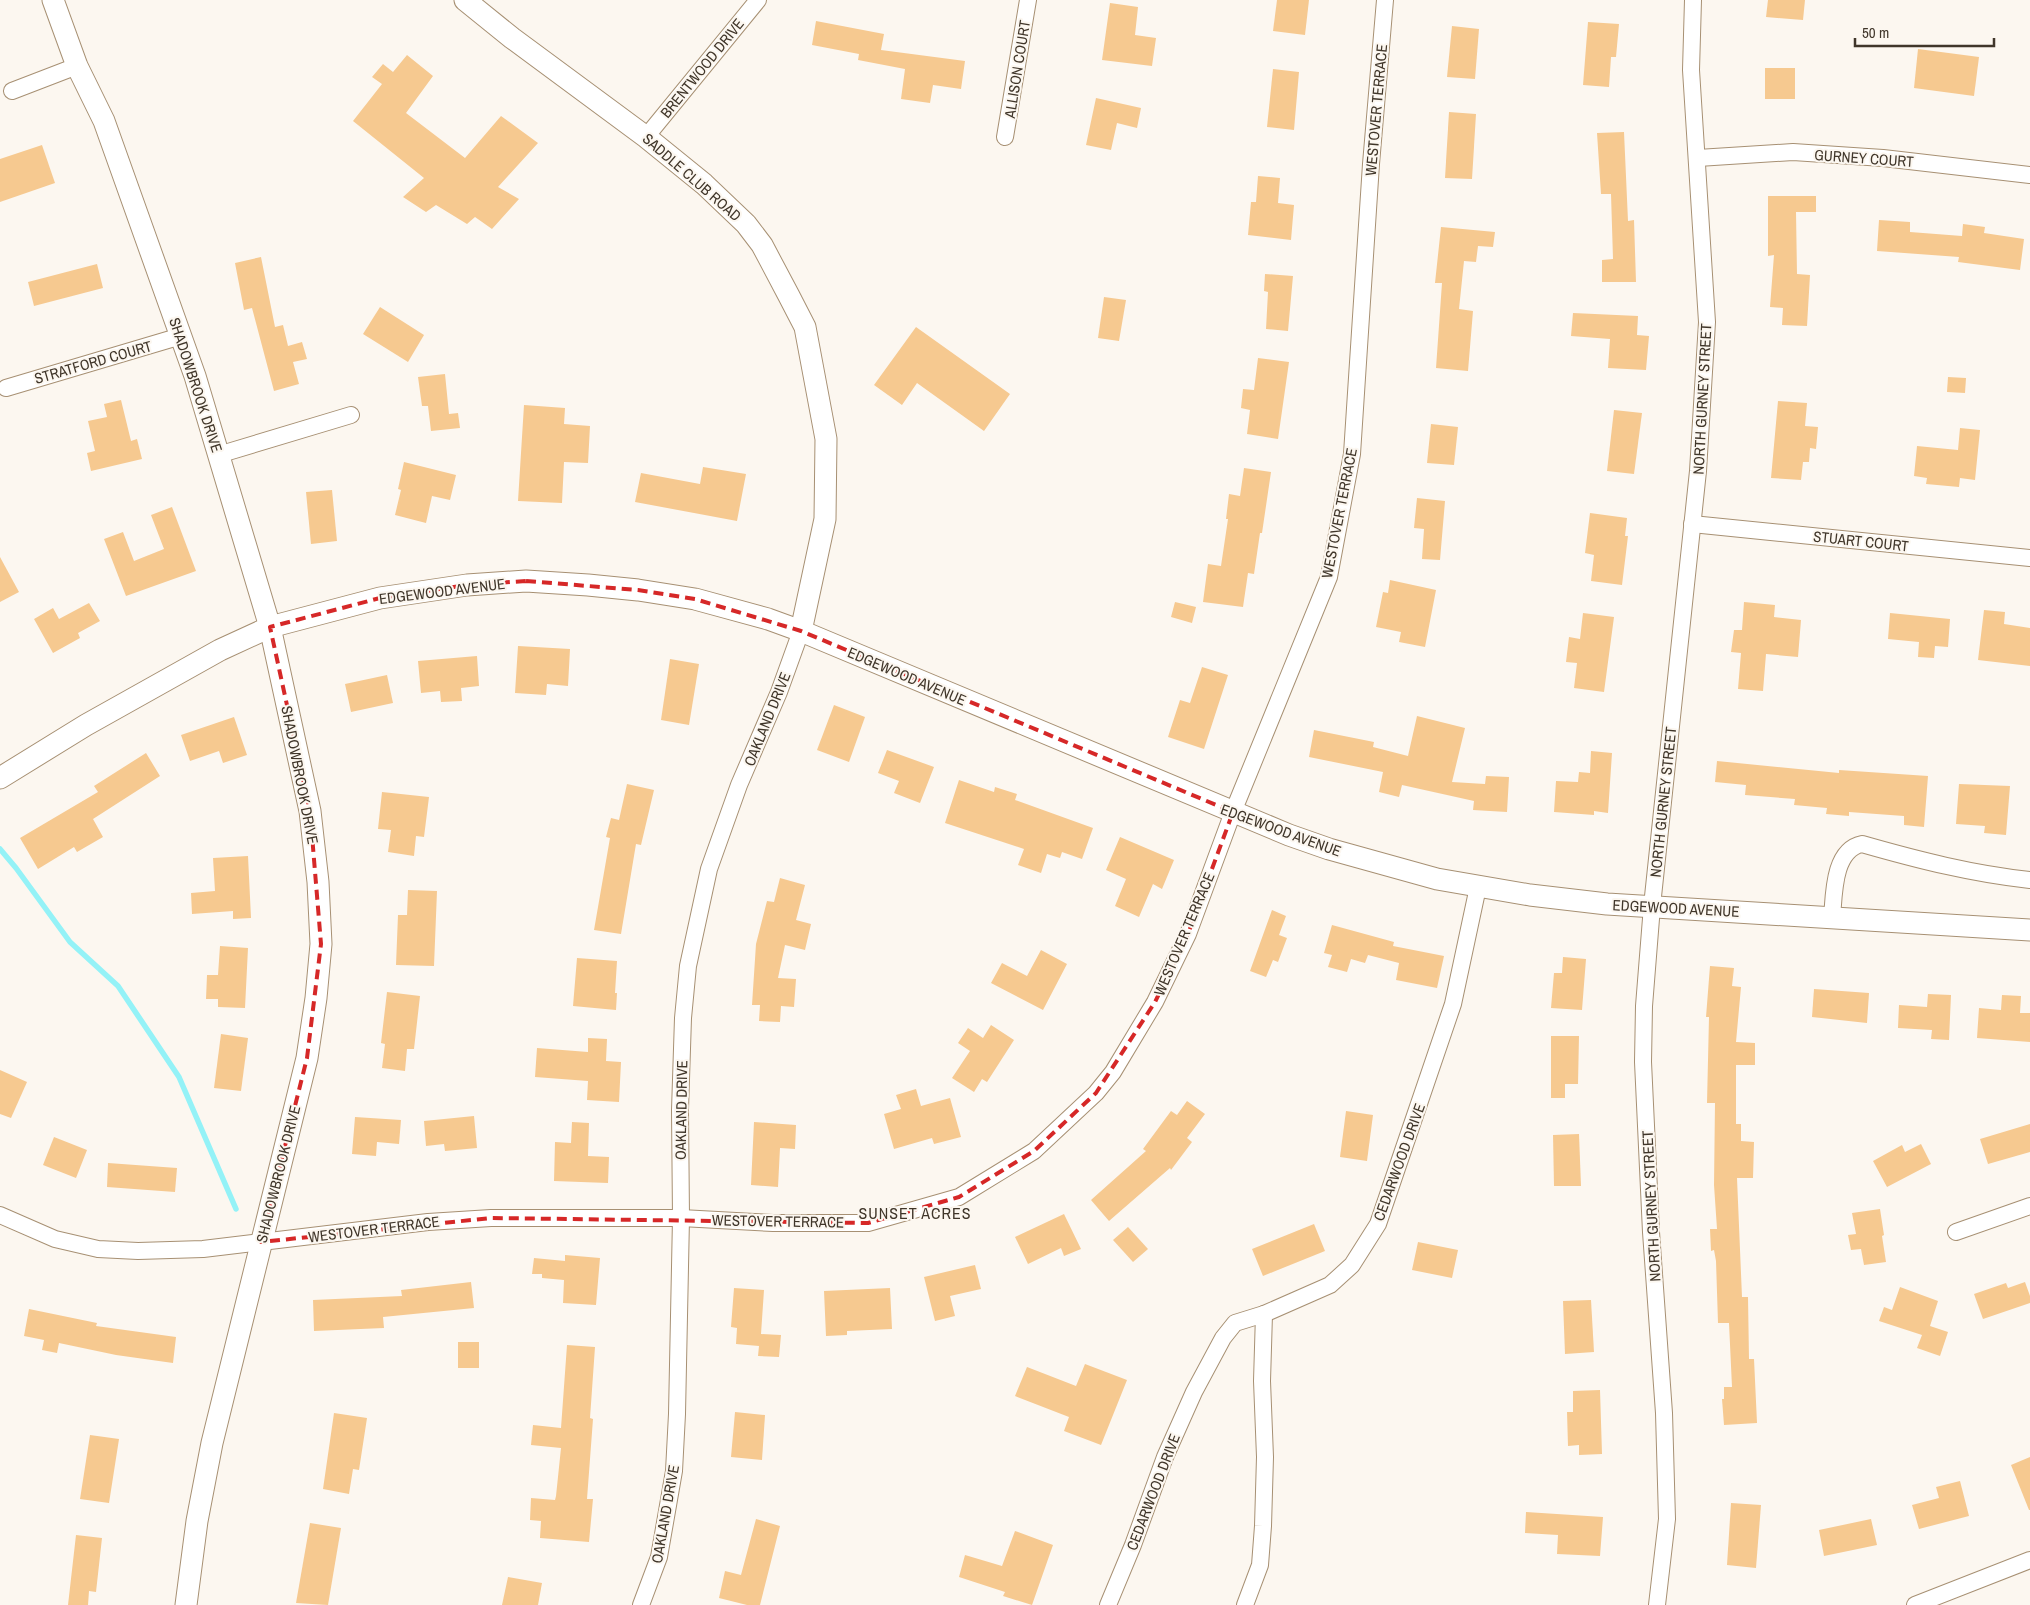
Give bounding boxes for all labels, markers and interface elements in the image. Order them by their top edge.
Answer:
street label: BRENTWOOD DRIVE [655,14,749,122]
scale bar [1855,15,1994,47]
street label: ALLISON COURT [999,18,1035,120]
text: 50 m [1862,22,1889,43]
street label: WESTOVER TERRACE [1360,43,1392,177]
street label: SADDLE CLUB ROAD [638,128,746,226]
street label: GURNEY COURT [1814,144,1915,172]
street label: SHADOWBROOK DRIVE [164,315,228,455]
street label: NORTH GURNEY STREET [1688,322,1716,475]
street label: STRATFORD COURT [32,335,155,389]
street label: WESTOVER TERRACE [1316,446,1362,580]
street label: STUART COURT [1812,526,1910,556]
street label: EDGEWOOD AVENUE [378,573,506,609]
street label: EDGEWOOD AVENUE [844,642,970,710]
street label: OAKLAND DRIVE [739,669,795,769]
street label: SHADOWBROOK DRIVE [276,704,324,846]
street label: NORTH GURNEY STREET [1645,725,1681,878]
street label: EDGEWOOD AVENUE [1218,798,1344,862]
street label: WESTOVER TERRACE [1149,869,1219,999]
street label: EDGEWOOD AVENUE [1612,894,1740,922]
street label: OAKLAND DRIVE [670,1060,692,1160]
street label: CEDARWOOD DRIVE [1368,1100,1430,1224]
street label: SHADOWBROOK DRIVE [251,1103,305,1245]
street label: NORTH GURNEY STREET [1637,1129,1665,1282]
district label: SUNSET ACRES [858,1202,972,1224]
street label: WESTOVER TERRACE [712,1209,844,1233]
street label: WESTOVER TERRACE [307,1211,441,1247]
street label: CEDARWOOD DRIVE [1121,1431,1185,1553]
street label: OAKLAND DRIVE [646,1463,684,1565]

